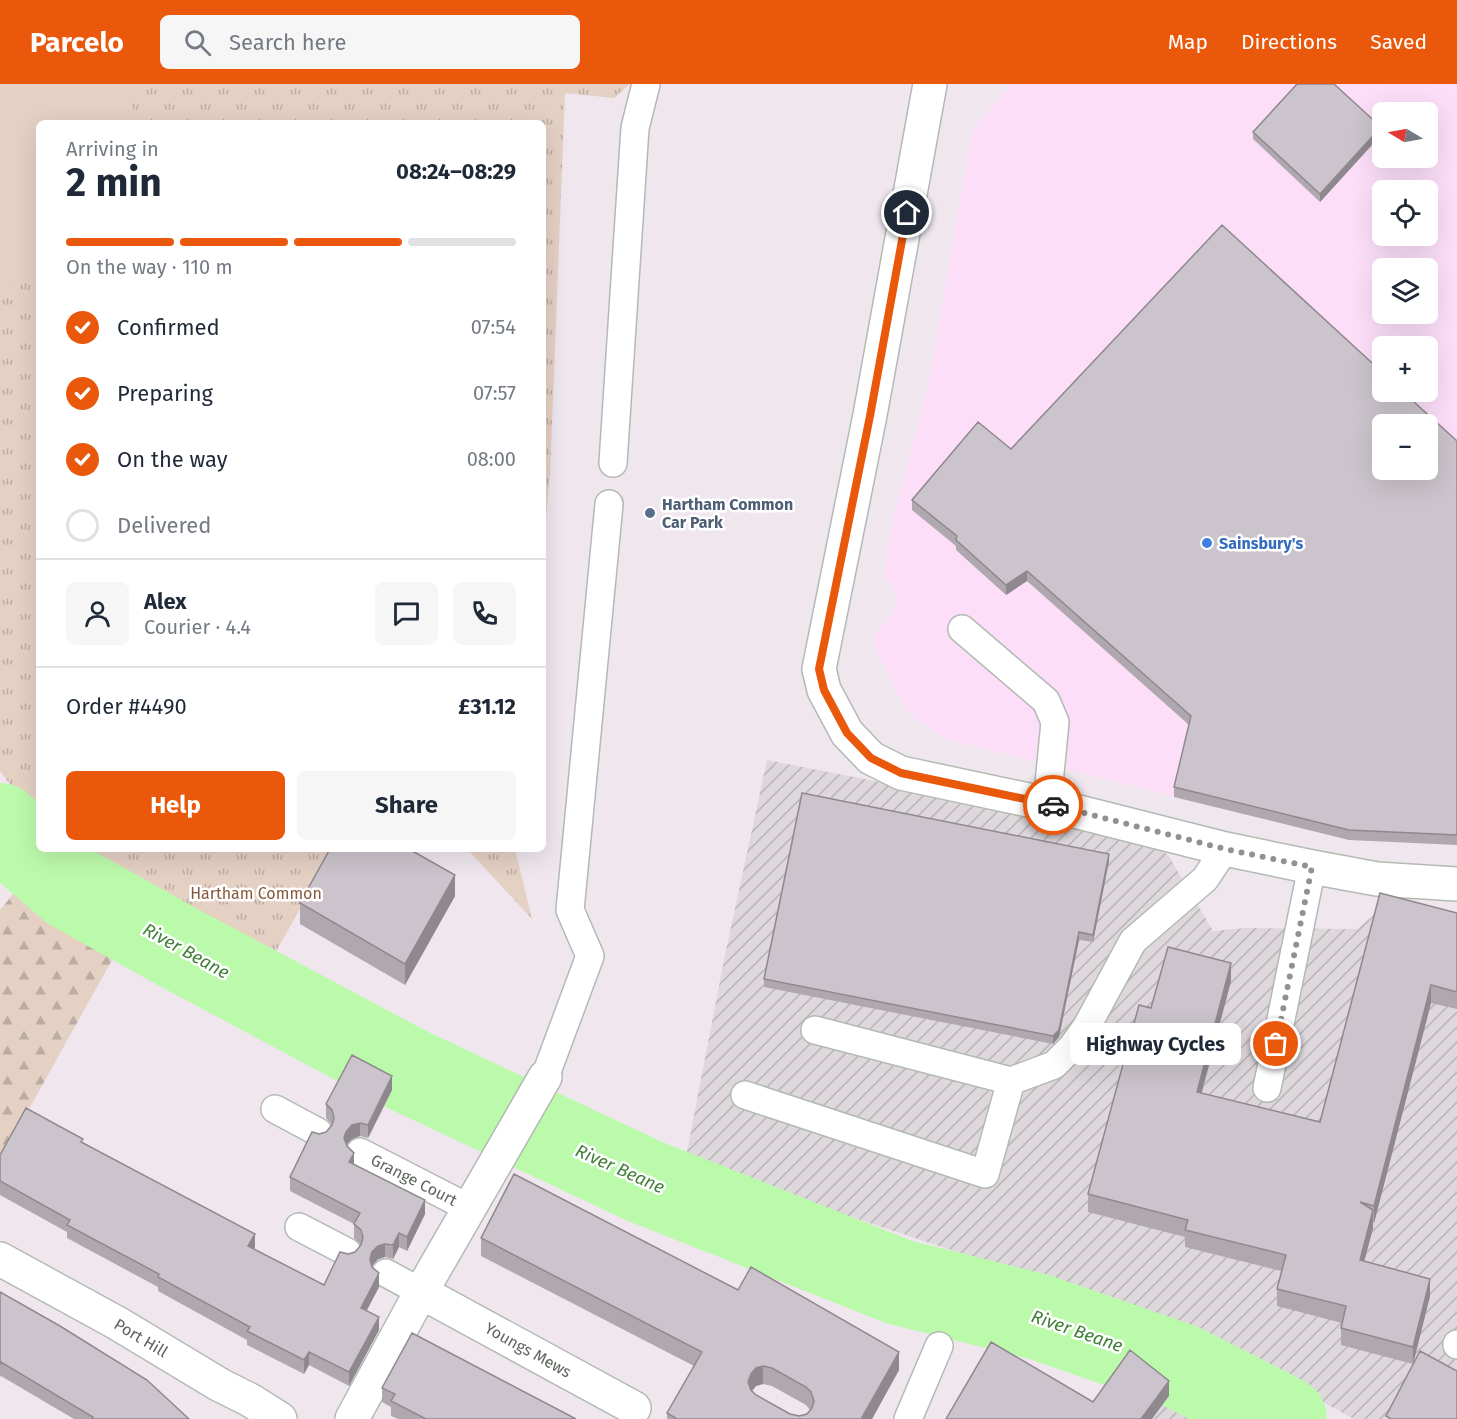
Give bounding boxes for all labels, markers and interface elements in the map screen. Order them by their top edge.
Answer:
search box [160,15,580,69]
text: Parcelo [30,26,124,59]
icon: search [181,26,214,59]
text: Search here [229,29,346,56]
text: Map [1168,29,1208,55]
text: Directions [1241,29,1337,55]
text: Saved [1370,29,1427,55]
north arrow [1372,102,1438,168]
map controls [1372,102,1438,480]
text: Arriving in [66,137,159,161]
text: 08:24–08:29 [396,158,516,185]
text: 2 min [66,160,162,206]
button: locate [1372,180,1438,246]
pin [881,187,932,238]
icon: home [890,196,923,229]
text: On the way · 110 m [66,255,233,279]
button: layers [1372,258,1438,324]
icon: check [66,311,99,344]
text: Confirmed [117,314,220,341]
text: 07:54 [471,315,516,339]
button: + [1372,336,1438,402]
icon: check [66,377,99,410]
text: Preparing [117,380,213,407]
text: 07:57 [473,381,516,405]
button: − [1372,414,1438,480]
icon: check [66,443,99,476]
text: On the way [117,446,228,473]
text: 08:00 [467,447,516,471]
place label: Hartham Common Car Park [662,495,793,532]
marker: Hartham Common Car Park [643,506,657,520]
text: Delivered [117,512,212,539]
place label: Sainsbury's [1219,534,1303,553]
marker: Sainsbury's [1200,536,1214,550]
button: person [66,582,129,645]
button: chat [375,582,438,645]
button: phone [453,582,516,645]
text: Alex [144,588,187,615]
text: Courier · 4.4 [144,615,251,639]
text: Order #4490 [66,693,187,720]
text: £31.12 [458,693,516,720]
button: Help [66,771,285,840]
button: Share [297,771,516,840]
courier [1023,775,1083,835]
icon: car [1037,789,1070,822]
park label: Hartham Common [190,884,322,903]
water label: River Beane [139,918,233,984]
pin [1250,1018,1301,1069]
callout: Highway Cycles [1069,1023,1240,1065]
icon: bag [1259,1027,1292,1060]
text: Highway Cycles [1086,1032,1225,1056]
water label: River Beane [572,1140,668,1198]
street label: Grange Court [368,1150,460,1210]
water label: River Beane [1028,1305,1126,1357]
street label: Port Hill [111,1315,171,1362]
street label: Youngs Mews [481,1318,575,1382]

